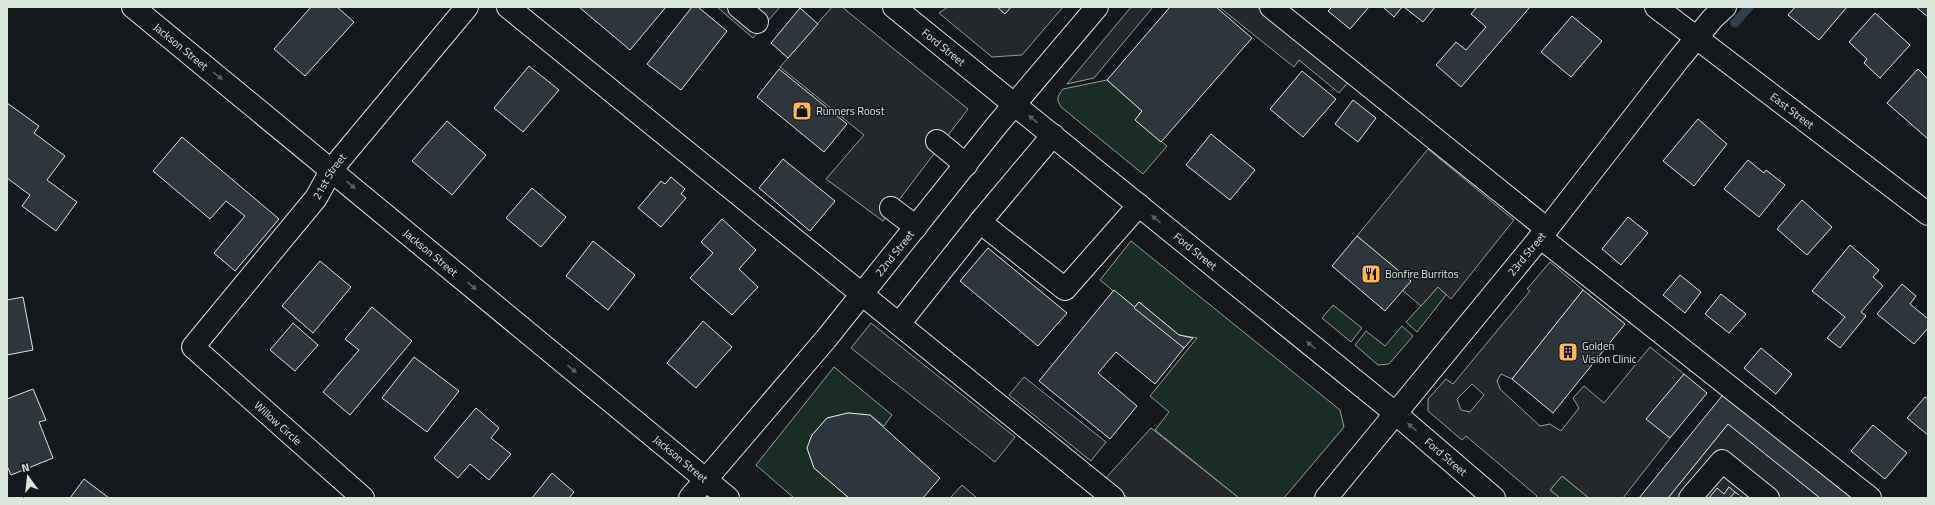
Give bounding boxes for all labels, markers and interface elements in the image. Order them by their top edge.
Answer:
street label: Jackson Street [150,19,212,74]
street label: Ford Street [919,25,969,70]
one-way arrow [212,72,223,80]
street label: East Street [1767,89,1817,133]
shop icon: Runners Roost [791,100,813,122]
place label: Runners Roost [816,103,885,119]
one-way arrow [1028,115,1039,123]
street label: 21st Street [309,150,350,202]
one-way arrow [345,180,356,189]
one-way arrow [1150,214,1161,223]
street label: Jackson Street [400,225,462,280]
street label: 22nd Street [871,227,918,280]
street label: 23rd Street [1504,228,1550,279]
street label: Ford Street [1170,229,1221,274]
restaurant icon: Bonfire Burritos [1360,263,1382,285]
place label: Bonfire Burritos [1385,266,1459,282]
one-way arrow [467,281,478,290]
place label: Golden Vision Clinic [1582,338,1637,367]
one-way arrow [1305,341,1316,349]
building icon: Golden Vision Clinic [1557,341,1579,363]
one-way arrow [567,364,578,373]
street label: Willow Circle [251,397,306,449]
one-way arrow [1406,423,1417,432]
street label: Jackson Street [650,432,711,486]
street label: Ford Street [1421,434,1471,480]
north arrow [8,457,48,497]
text: N [20,459,31,476]

